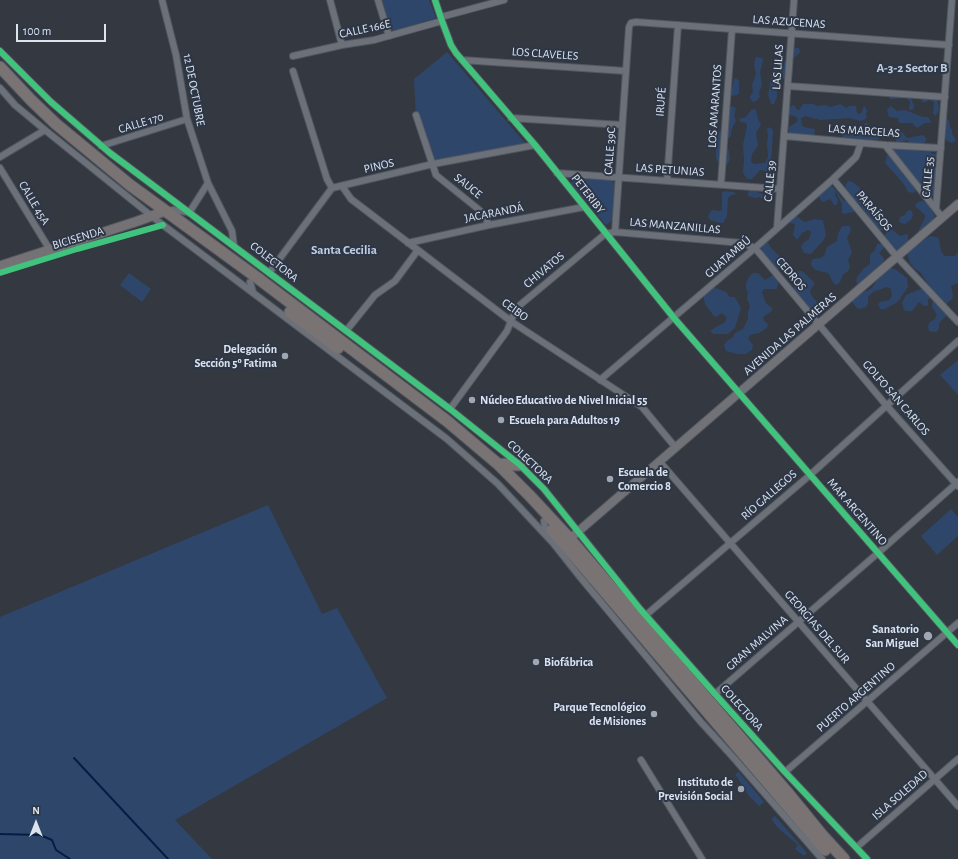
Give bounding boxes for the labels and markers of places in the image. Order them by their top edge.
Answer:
place label: Delegación Sección 5º Fatima [194,342,277,370]
marker: Delegación Sección 5º Fatima [280,351,290,361]
place label: Núcleo Educativo de Nivel Inicial 55 [480,393,647,407]
marker: Núcleo Educativo de Nivel Inicial 55 [467,395,477,405]
place label: Escuela para Adultos 19 [509,413,620,427]
marker: Escuela para Adultos 19 [496,415,506,425]
place label: Escuela de Comercio 8 [618,465,671,493]
marker: Escuela de Comercio 8 [605,474,615,484]
place label: Sanatorio San Miguel [866,622,919,650]
marker: Sanatorio San Miguel [922,630,934,642]
place label: Biofábrica [544,655,593,669]
marker: Biofábrica [531,657,541,667]
place label: Parque Tecnológico de Misiones [553,700,646,728]
marker: Parque Tecnológico de Misiones [649,709,659,719]
place label: Instituto de Previsión Social [658,775,733,803]
marker: Instituto de Previsión Social [736,784,746,794]

